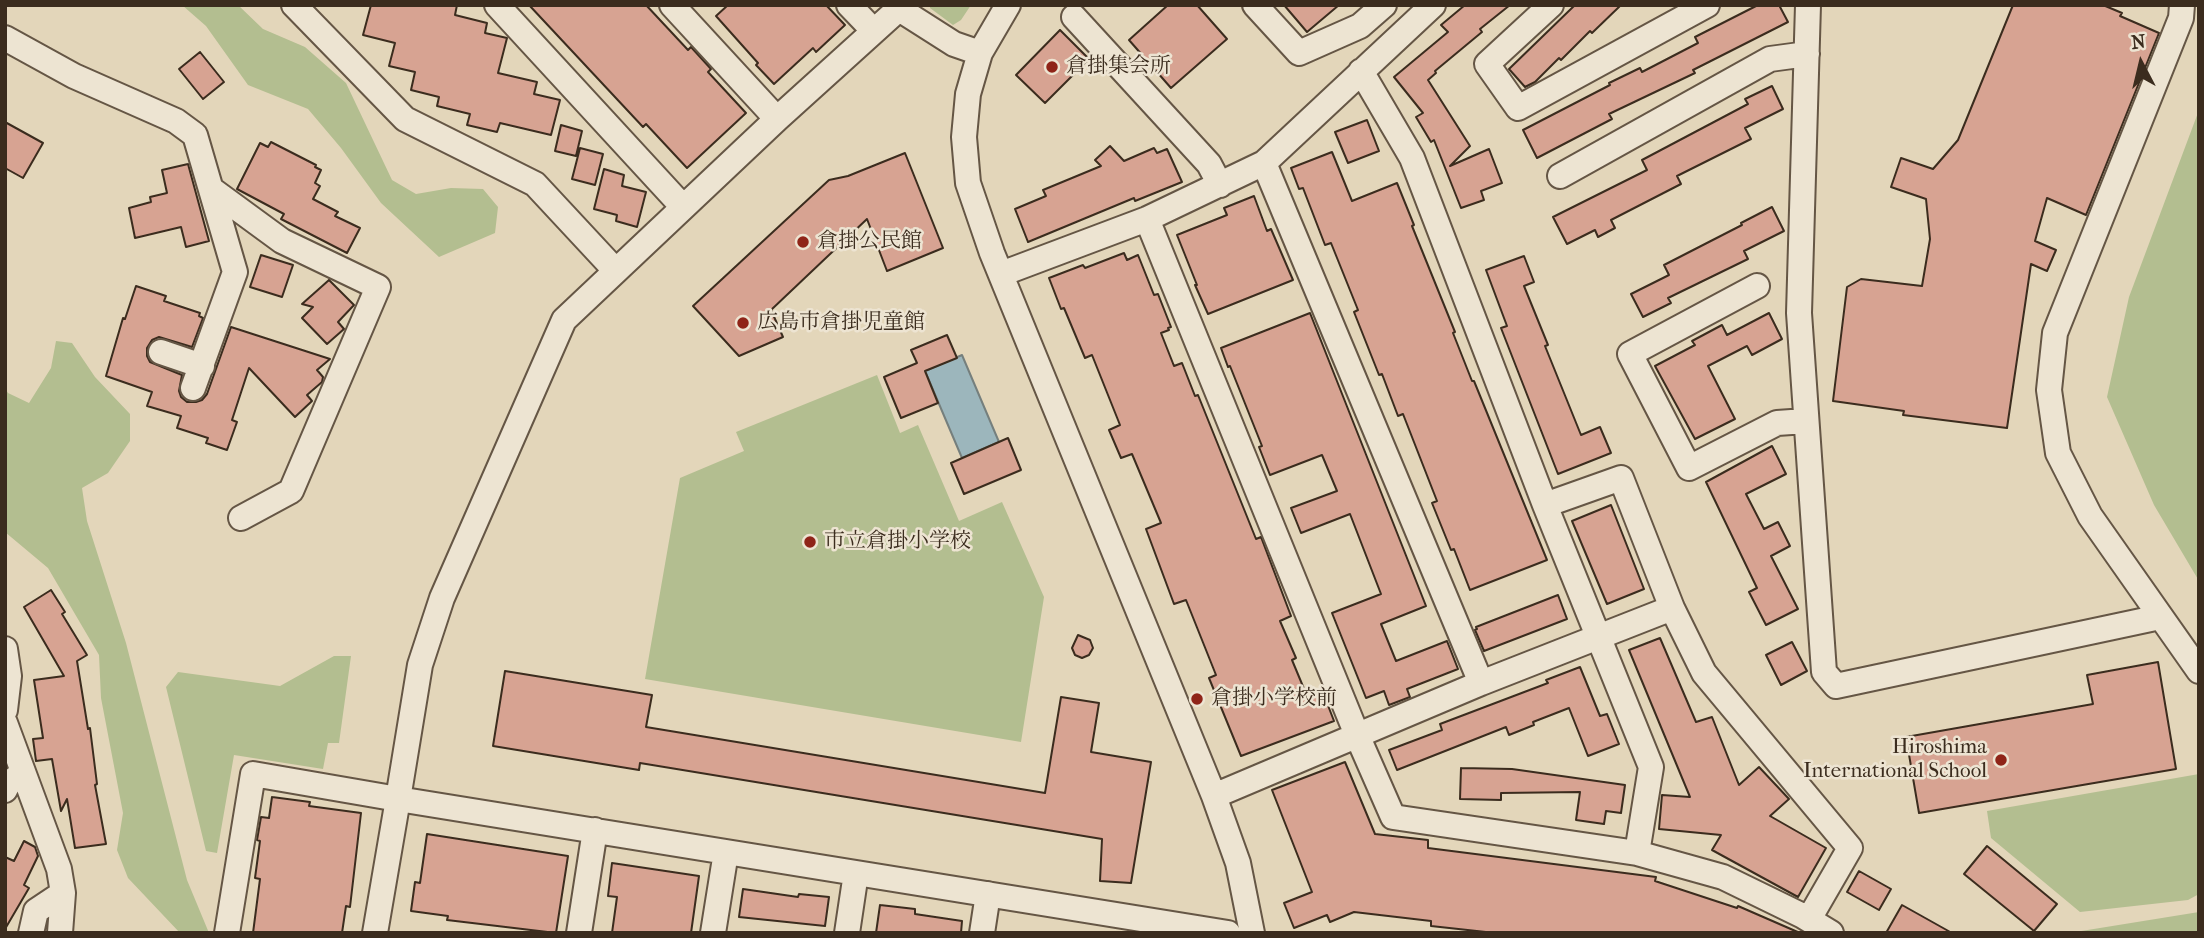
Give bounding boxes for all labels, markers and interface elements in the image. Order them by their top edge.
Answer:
north arrow [2106,28,2176,98]
text: N [2130,30,2147,54]
place label: 倉掛集会所 [1066,54,1171,80]
marker: 倉掛集会所 [1044,59,1060,75]
place label: 倉掛公民館 [817,229,922,255]
marker: 倉掛公民館 [795,234,811,250]
place label: 広島市倉掛児童館 [757,310,925,336]
marker: 広島市倉掛児童館 [735,315,751,331]
place label: 市立倉掛小学校 [824,529,971,555]
marker: 市立倉掛小学校 [802,534,818,550]
place label: 倉掛小学校前 [1211,686,1337,712]
marker: 倉掛小学校前 [1189,691,1205,707]
place label: Hiroshima International School [1803,735,1987,785]
marker: Hiroshima International School [1993,752,2009,768]

